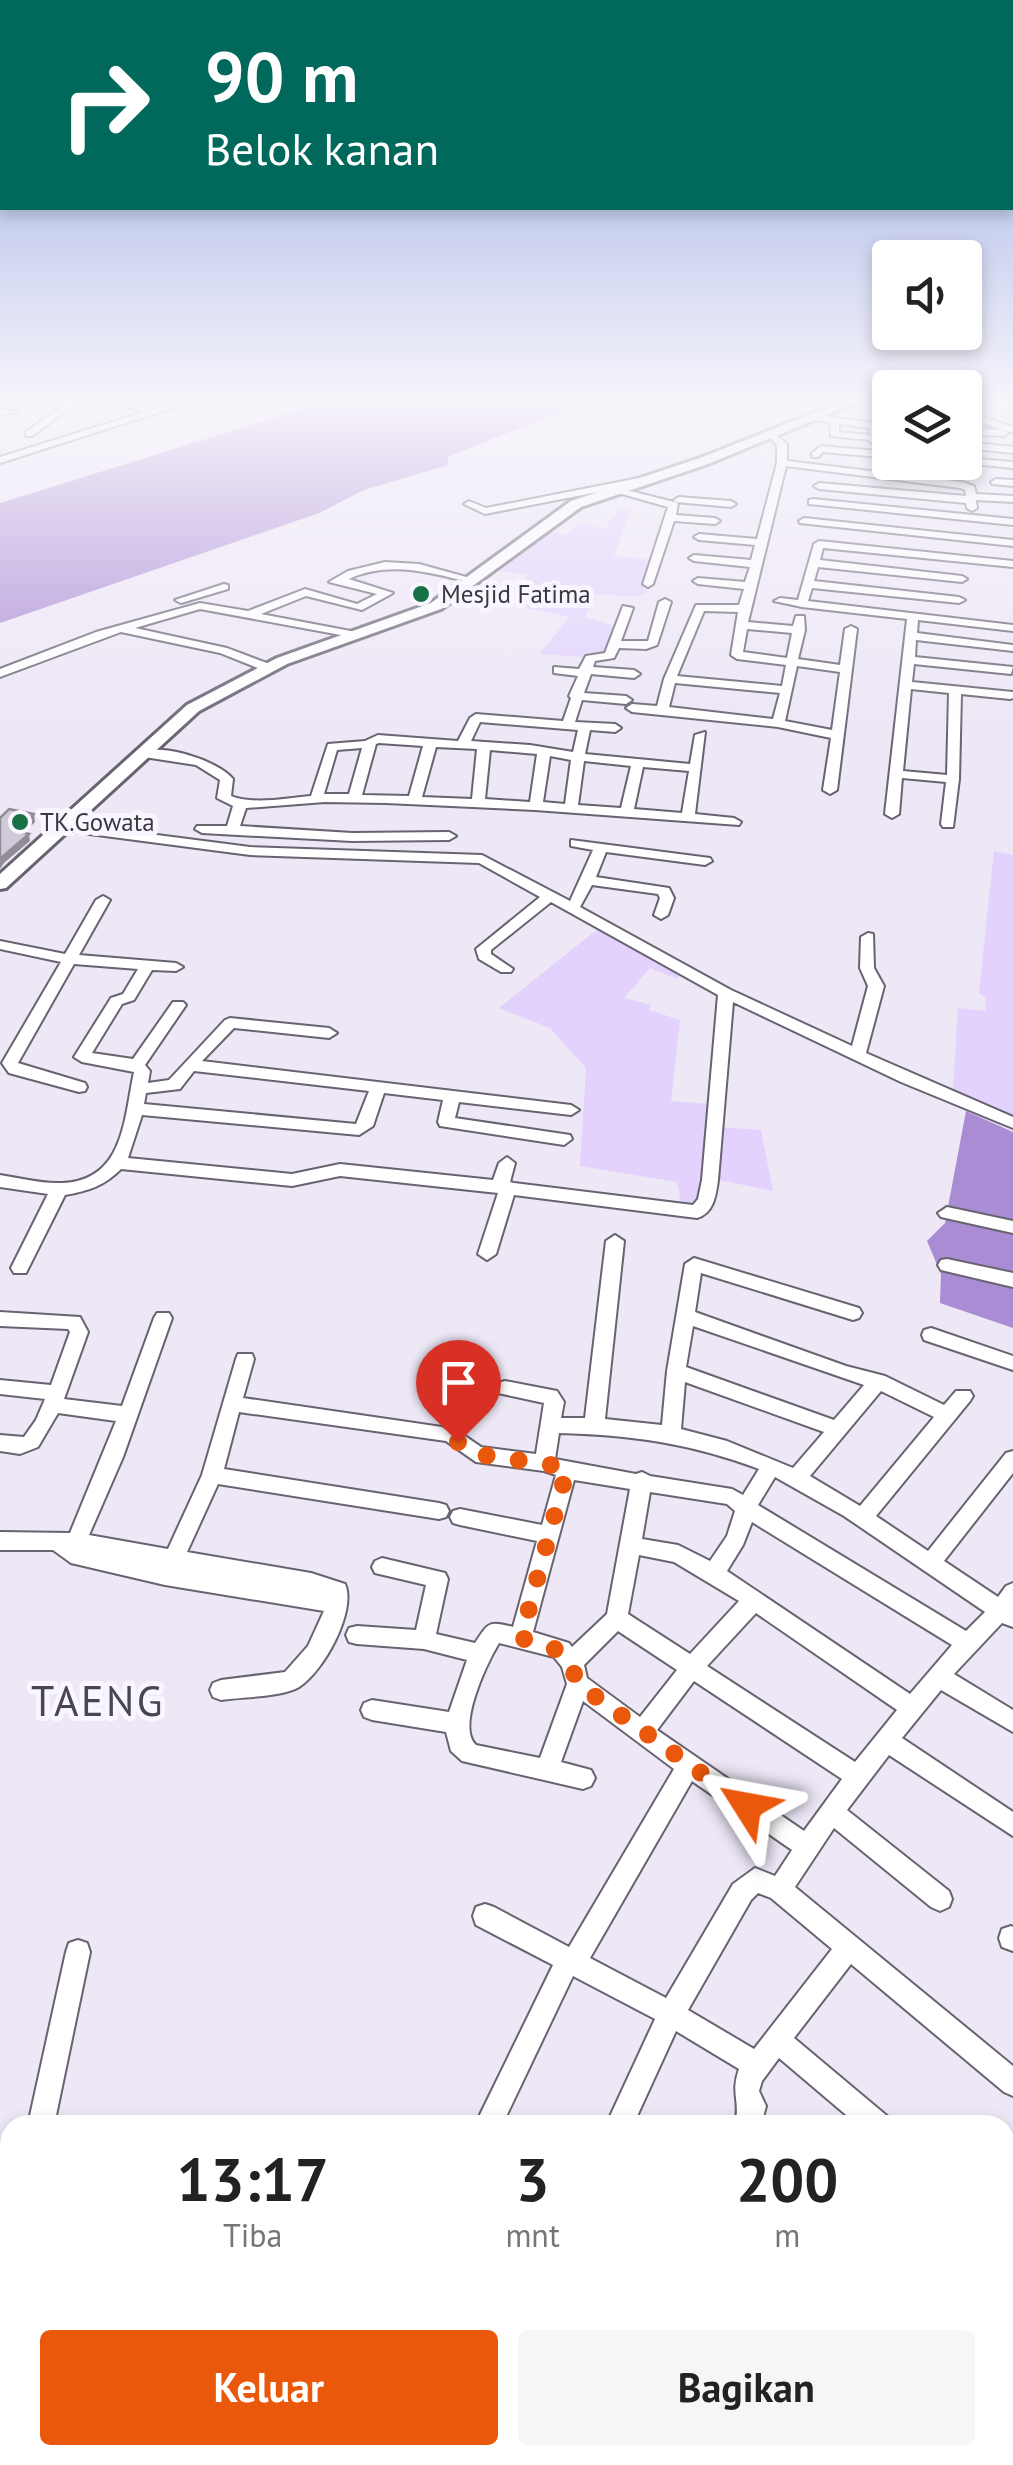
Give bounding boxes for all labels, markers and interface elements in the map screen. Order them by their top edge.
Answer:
text: 90 m [205,31,358,121]
icon: right [40,40,170,170]
text: Belok kanan [205,119,439,177]
map controls [872,240,982,480]
button: sound [872,240,982,350]
button: layers [872,370,982,480]
place label: Mesjid Fatima [441,578,591,610]
marker: Mesjid Fatima [410,583,432,605]
place label: TK.Gowata [40,806,155,838]
marker: TK.Gowata [9,811,31,833]
pin [416,1340,501,1443]
icon: arrive [431,1355,486,1410]
district label: TAENG [31,1673,165,1728]
position arrow [695,1754,799,1858]
text: 13:17 [177,2140,329,2218]
text: 3 [516,2140,550,2218]
text: 200 [736,2140,838,2218]
text: Tiba [223,2214,282,2256]
text: mnt [505,2214,560,2256]
text: m [774,2214,800,2256]
button: Keluar [40,2330,498,2445]
button: Bagikan [518,2330,975,2445]

